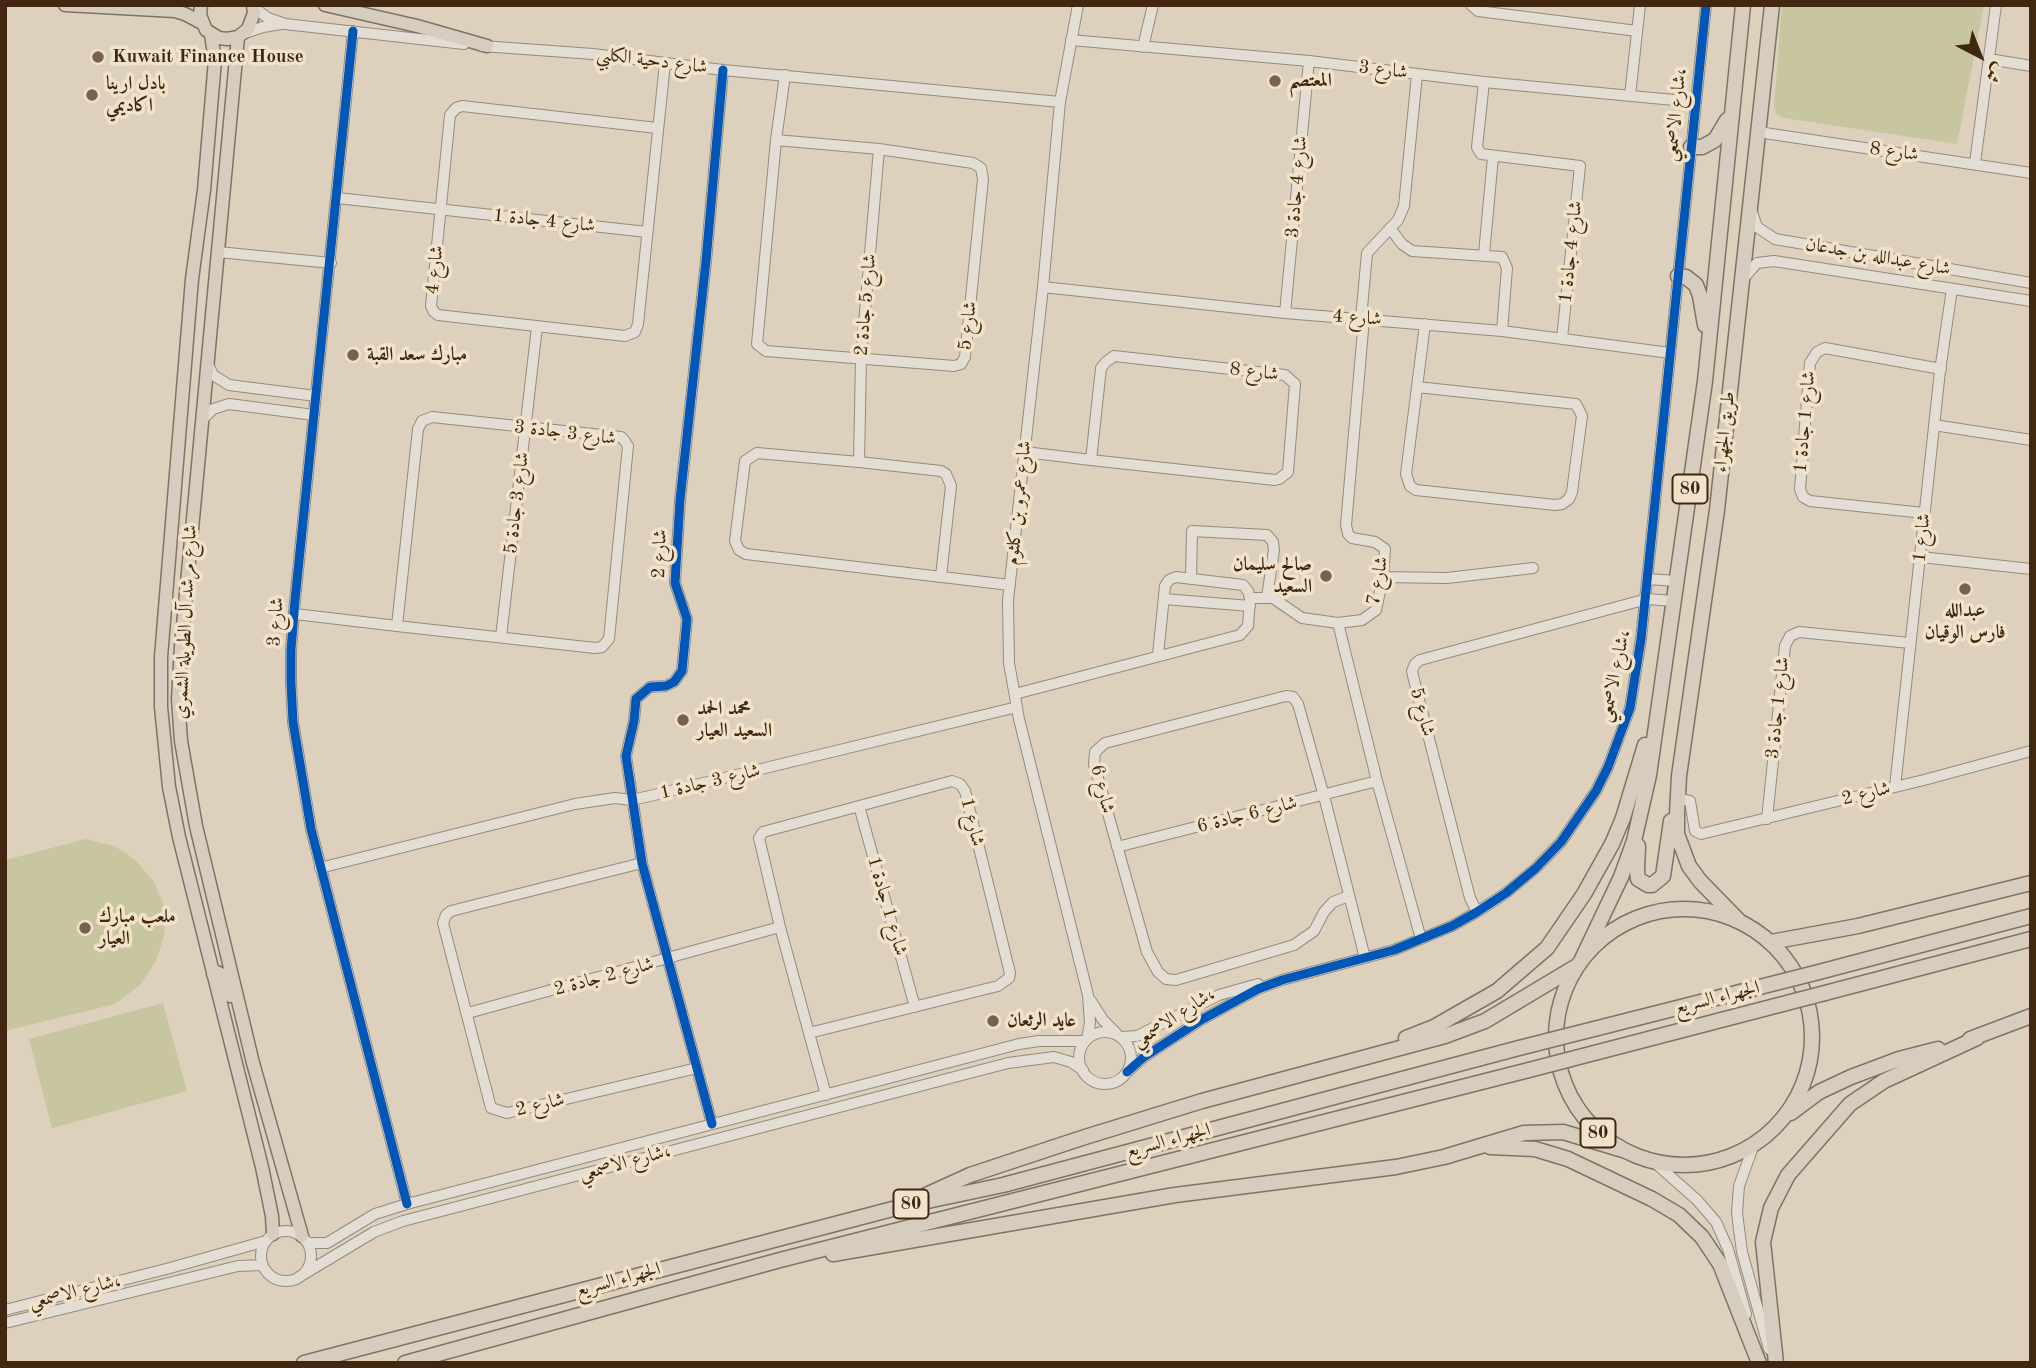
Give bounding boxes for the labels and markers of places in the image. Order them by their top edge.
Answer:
place label: Kuwait Finance House [112,46,304,68]
marker: Kuwait Finance House [90,49,106,65]
place label: المعتصم [1289,70,1332,92]
place label: بادل ارينا اكاديمي [106,73,166,117]
marker: المعتصم [1267,73,1283,89]
marker: بادل ارينا اكاديمي [84,87,100,103]
place label: مبارك سعد القبة [367,344,467,366]
marker: مبارك سعد القبة [345,347,361,363]
place label: صالح سليمان السعيد [1233,554,1312,598]
marker: صالح سليمان السعيد [1318,568,1334,584]
marker: عبدالله فارس الوقيان [1957,581,1973,597]
place label: عبدالله فارس الوقيان [1924,600,2006,644]
place label: محمد الحمد السعيد العيار [697,698,772,742]
marker: محمد الحمد السعيد العيار [675,712,691,728]
place label: ملعب مبارك العيار [99,906,176,950]
marker: ملعب مبارك العيار [77,920,93,936]
place label: عايد الرثعان [1007,1010,1076,1032]
marker: عايد الرثعان [985,1013,1001,1029]

